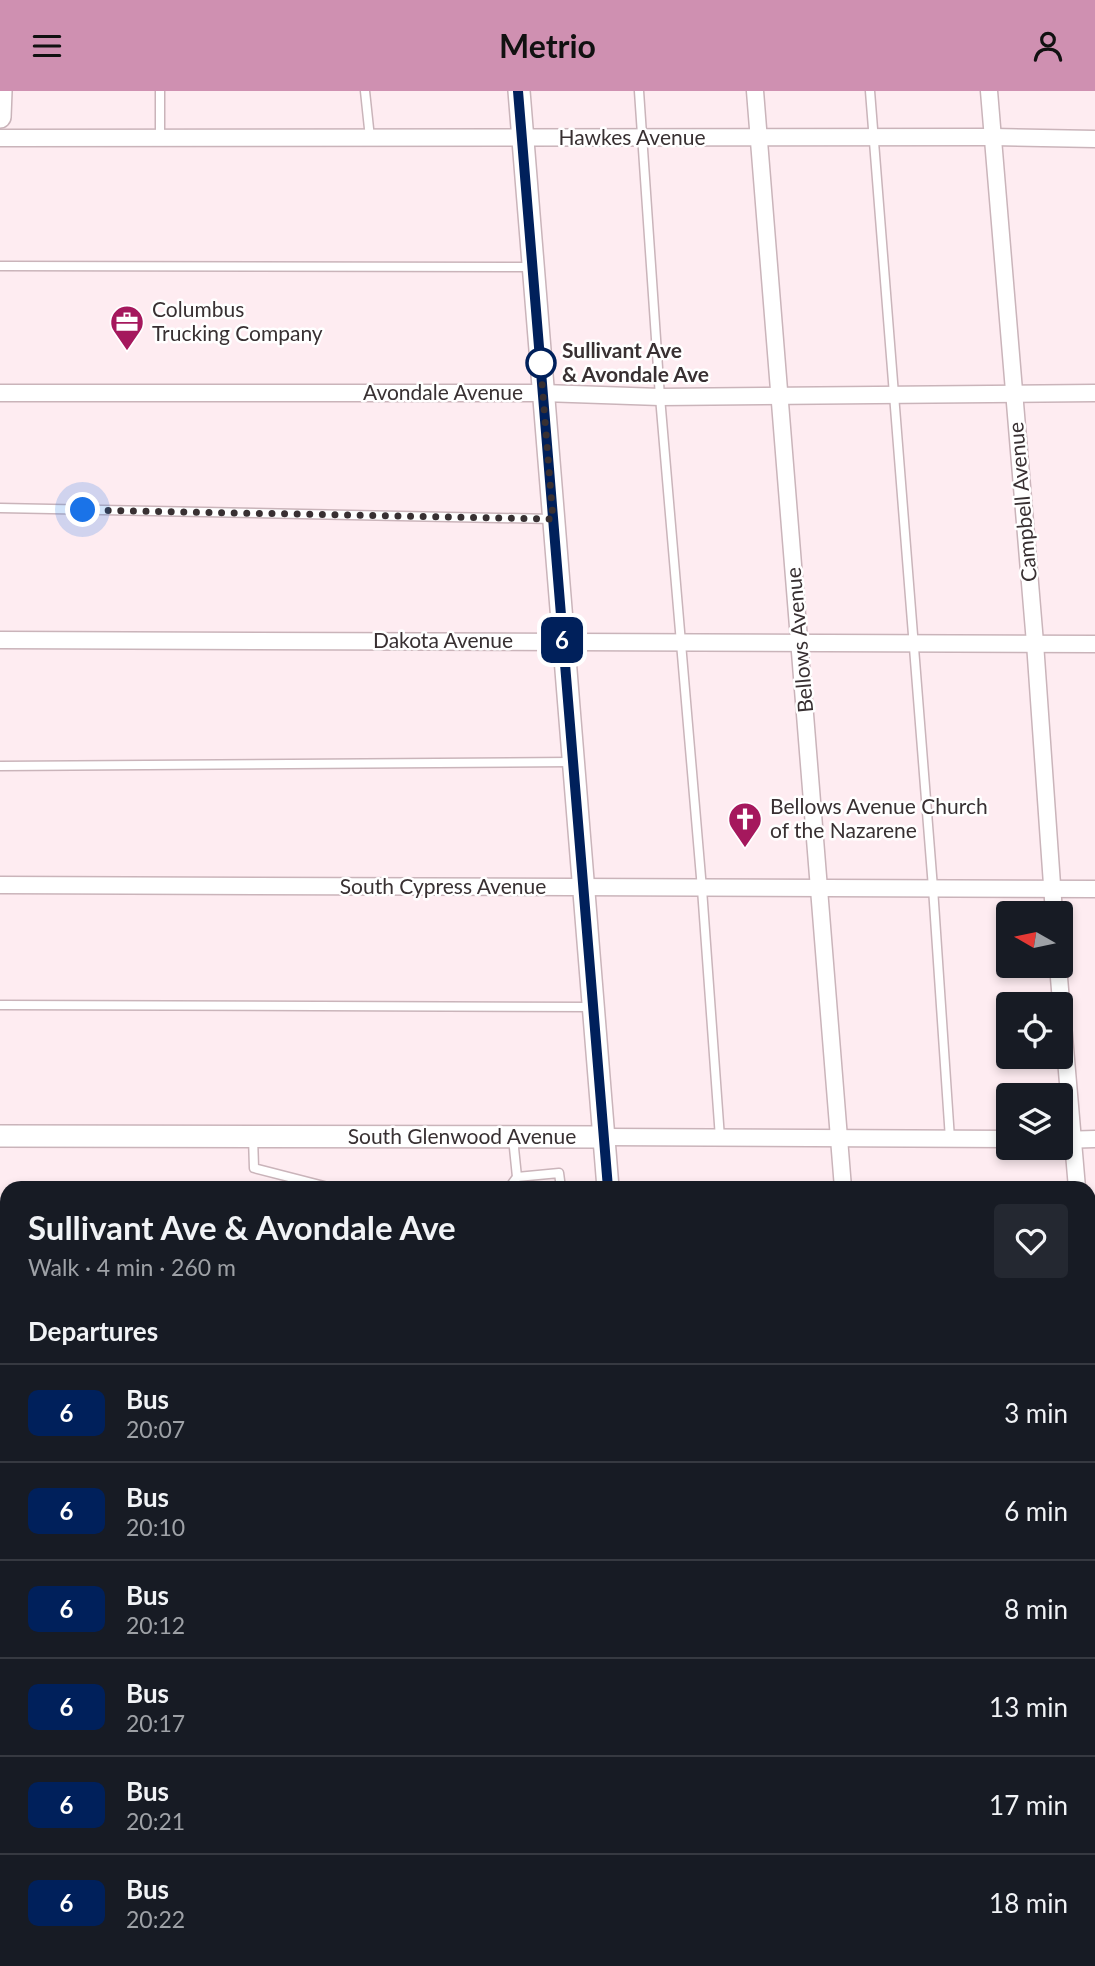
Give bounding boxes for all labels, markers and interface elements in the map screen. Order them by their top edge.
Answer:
text: Metrio [499,26,596,65]
icon: menu [28,27,66,65]
icon: person [1029,27,1067,65]
street label: Hawkes Avenue [558,124,706,149]
place label: Columbus Trucking Company [152,296,323,345]
office icon: Columbus Trucking Company [108,303,146,352]
place label: Sullivant Ave & Avondale Ave [562,337,709,386]
marker: Sullivant Ave & Avondale Ave [526,348,556,378]
street label: Avondale Avenue [363,379,523,404]
street label: Campbell Avenue [1002,421,1041,583]
your location [65,492,100,527]
street label: Bellows Avenue [780,566,817,714]
line badge: 6 [539,617,585,663]
text: 6 [555,625,569,654]
street label: Dakota Avenue [373,627,513,652]
place label: Bellows Avenue Church of the Nazarene [770,793,988,842]
church icon: Bellows Avenue Church of the Nazarene [726,800,764,849]
street label: South Cypress Avenue [340,873,546,898]
north arrow [996,901,1073,978]
map controls [996,901,1073,1160]
button: locate [996,992,1073,1069]
button: layers [996,1083,1073,1160]
street label: South Glenwood Avenue [348,1123,576,1148]
button: heart [994,1204,1068,1278]
text: Sullivant Ave & Avondale Ave [28,1207,456,1247]
text: Walk · 4 min · 260 m [28,1253,236,1281]
text: Departures [28,1315,158,1347]
text: Bus [126,1383,169,1415]
text: 3 min [1004,1397,1068,1429]
text: 6 [60,1398,73,1427]
text: 20:07 [126,1415,185,1443]
text: Bus [126,1481,169,1513]
text: 6 min [1004,1495,1068,1527]
text: 6 [60,1496,73,1525]
text: 20:10 [126,1513,185,1541]
text: Bus [126,1579,169,1611]
text: 8 min [1004,1593,1068,1625]
text: 6 [60,1594,73,1623]
text: 20:12 [126,1611,185,1639]
text: Bus [126,1677,169,1709]
text: 13 min [989,1691,1068,1723]
text: 6 [60,1692,73,1721]
text: 20:17 [126,1709,185,1737]
text: Bus [126,1775,169,1807]
text: 17 min [989,1789,1068,1821]
text: 6 [60,1790,73,1819]
text: 20:21 [126,1807,185,1835]
text: Bus [126,1873,169,1905]
text: 18 min [989,1887,1068,1919]
text: 6 [60,1888,73,1917]
text: 20:22 [126,1905,185,1933]

